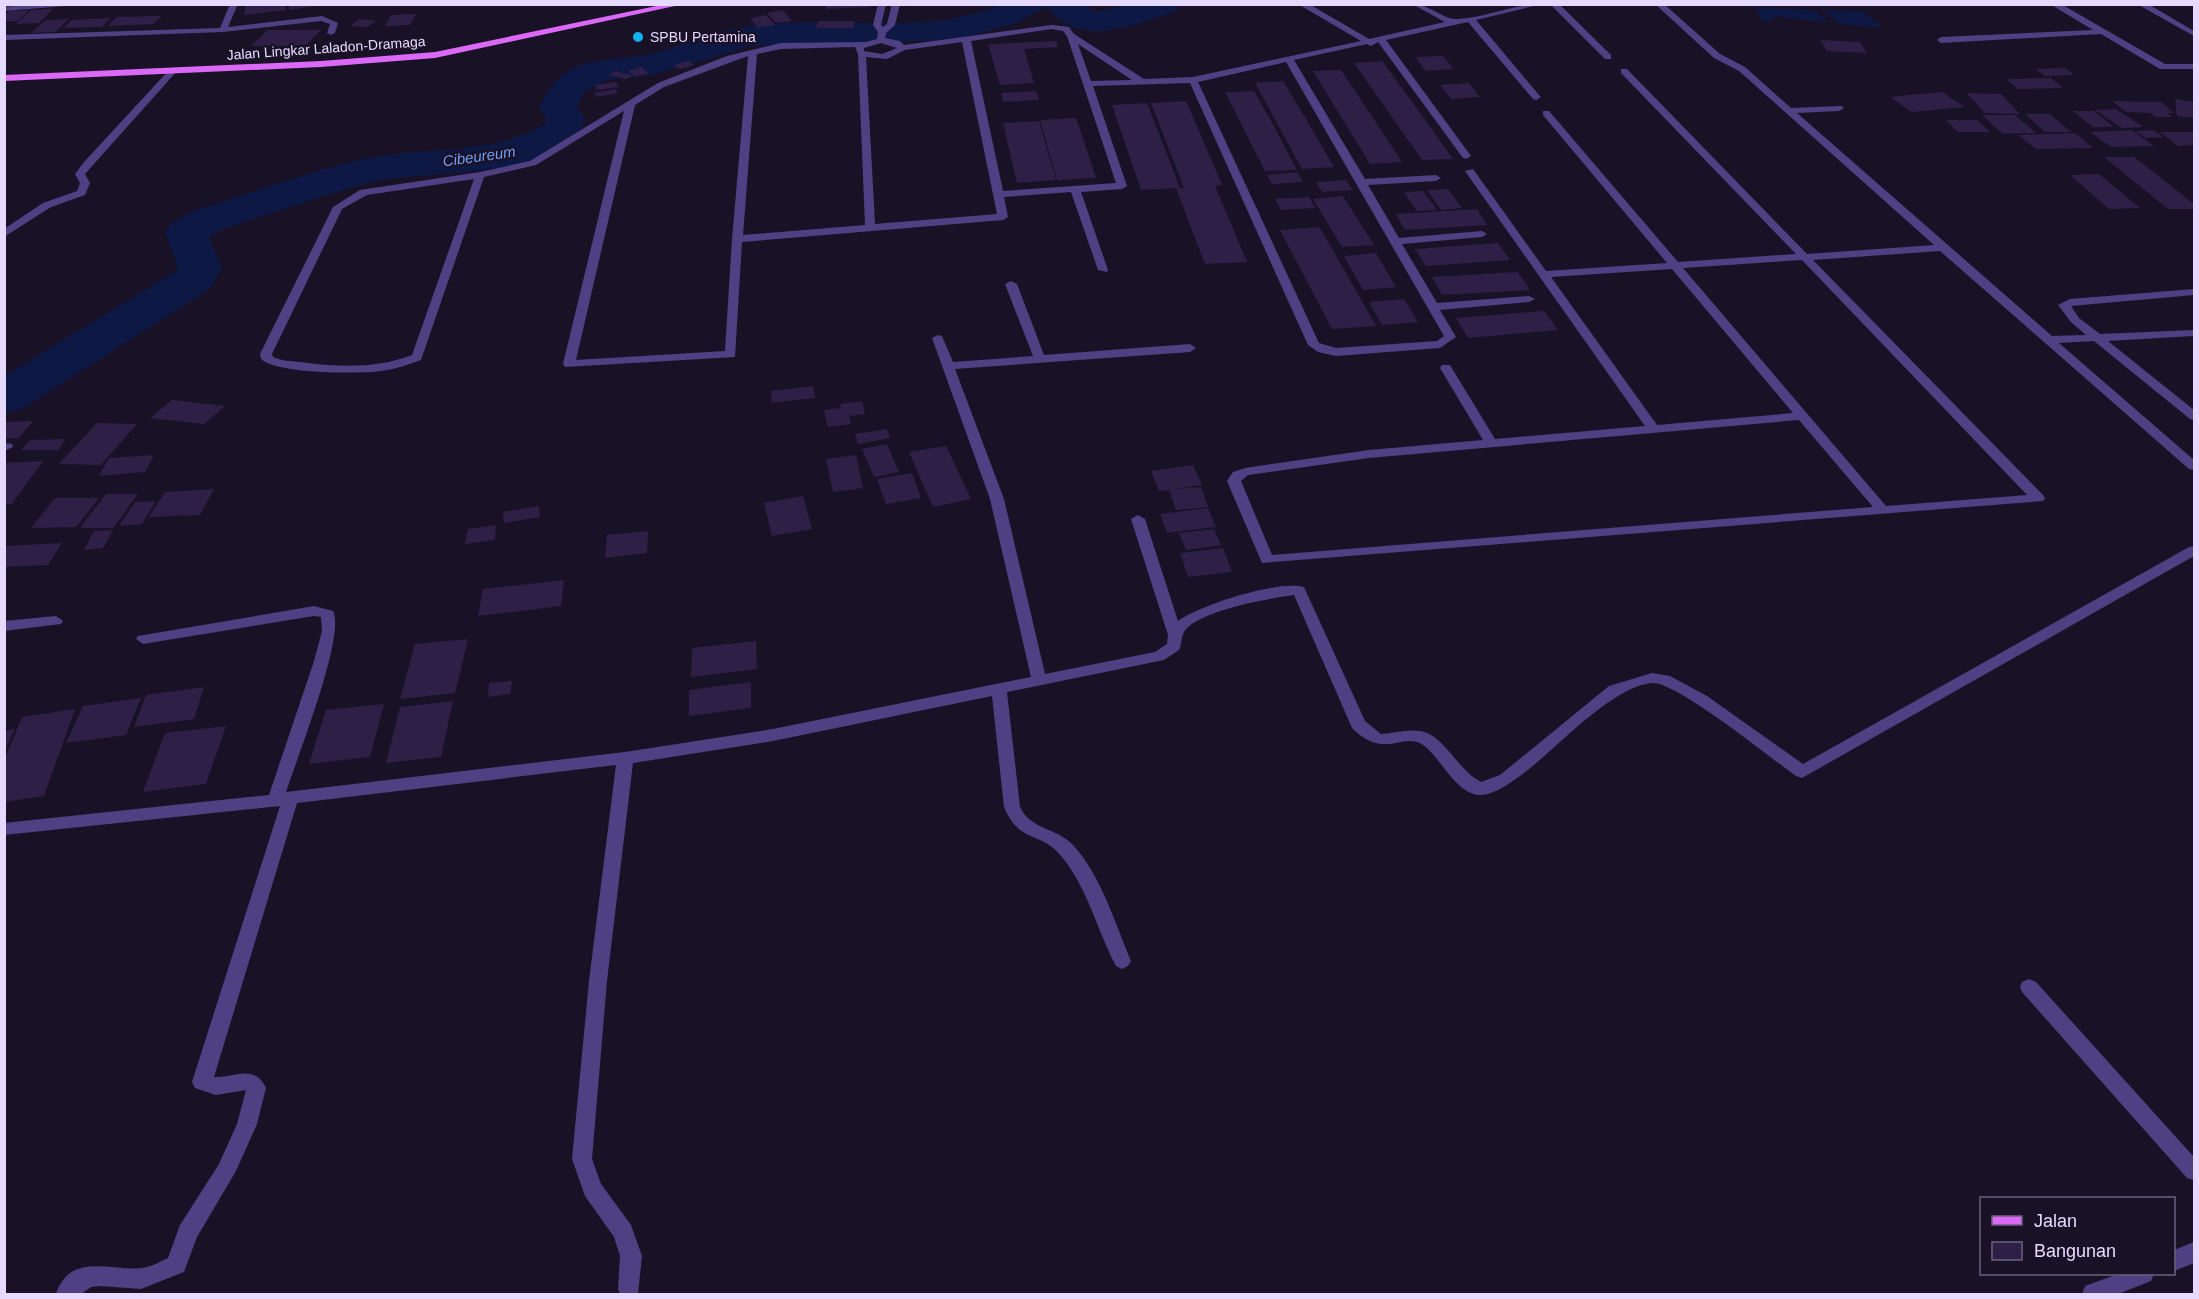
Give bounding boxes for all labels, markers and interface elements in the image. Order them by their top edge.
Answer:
place label: SPBU Pertamina [650,29,756,45]
marker: SPBU Pertamina [631,30,645,44]
street label: Jalan Lingkar Laladon-Dramaga [226,33,426,63]
water label: Cibeureum [441,142,517,170]
legend [1980,1197,2175,1275]
text: Jalan [2034,1211,2077,1231]
text: Bangunan [2034,1241,2116,1261]

